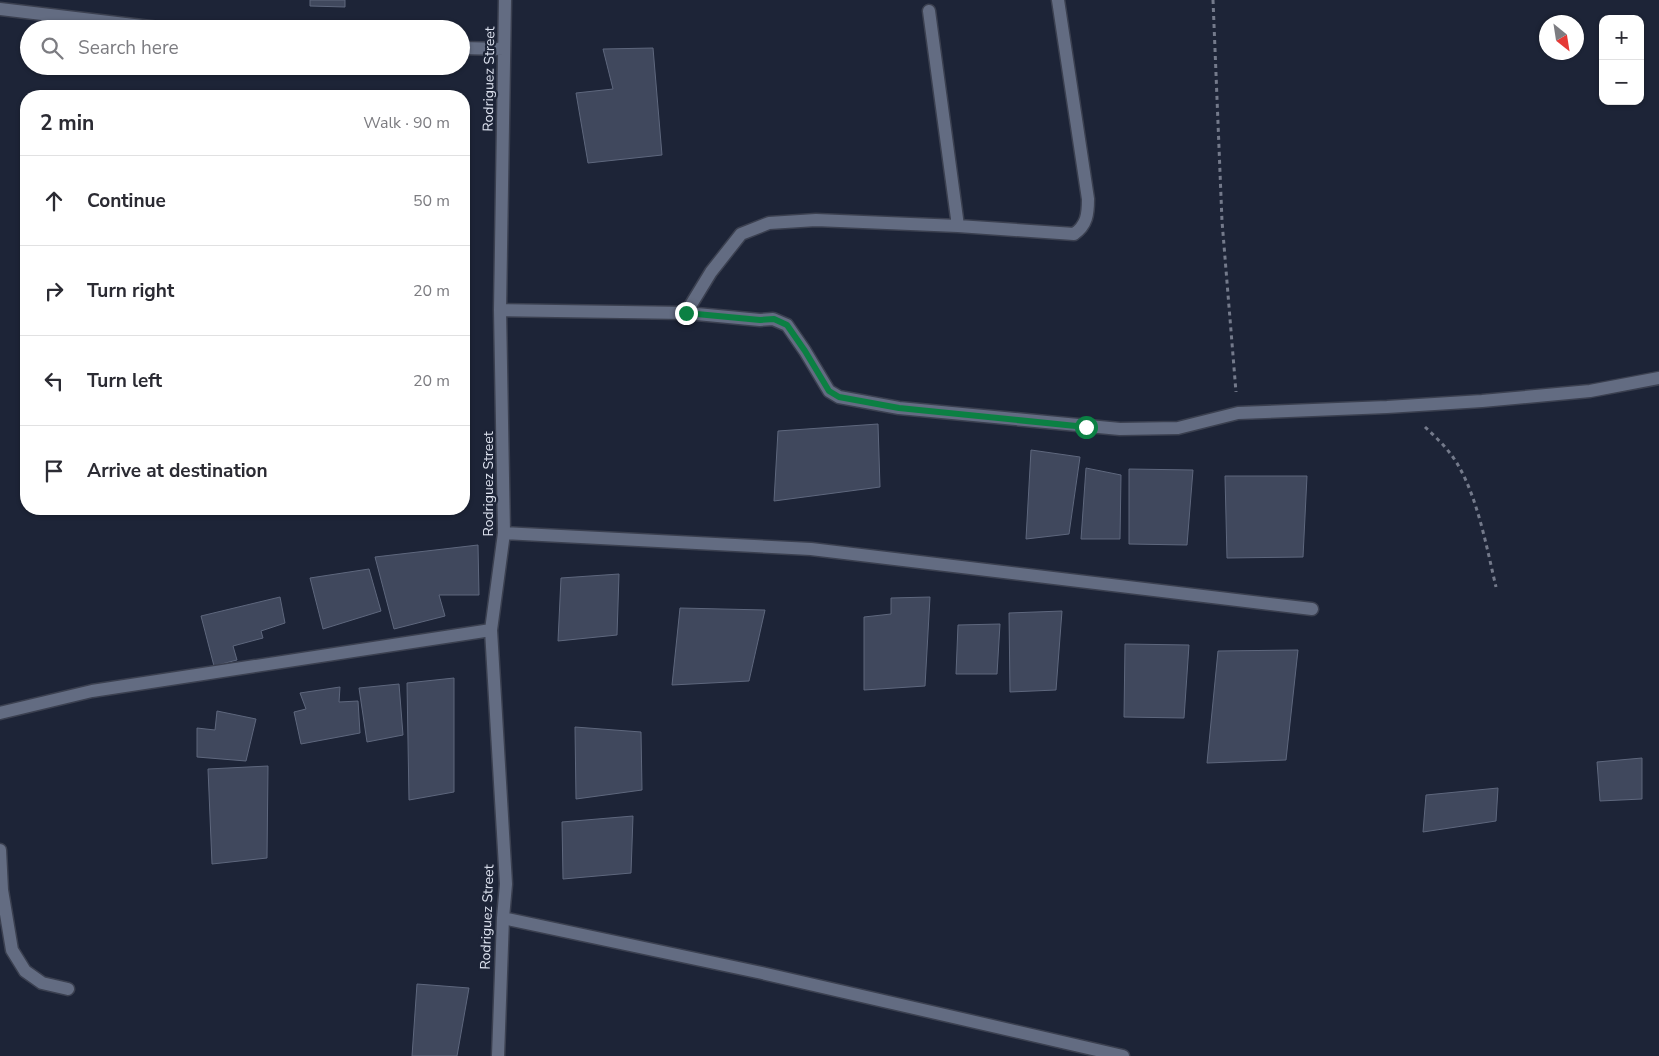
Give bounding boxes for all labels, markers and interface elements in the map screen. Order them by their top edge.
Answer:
north arrow [1539,15,1584,60]
map controls [1599,15,1644,105]
button: + [1599,15,1644,60]
search box [20,20,470,75]
street label: Rodriguez Street [479,26,499,132]
icon: search [38,34,66,62]
text: Search here [78,35,179,61]
button: − [1599,60,1644,105]
text: 2 min [40,109,94,137]
text: Walk · 90 m [363,112,450,134]
icon: ahead [40,187,68,215]
text: Continue [87,188,166,214]
text: 50 m [413,190,450,212]
icon: right [40,277,68,305]
text: Turn right [87,278,174,304]
text: 20 m [413,280,450,302]
route end [675,302,698,325]
icon: left [40,367,68,395]
text: Turn left [87,368,162,394]
text: 20 m [413,370,450,392]
route start [1075,416,1098,439]
street label: Rodriguez Street [479,431,498,537]
icon: arrive [40,457,68,485]
text: Arrive at destination [87,458,268,484]
street label: Rodriguez Street [476,864,498,970]

